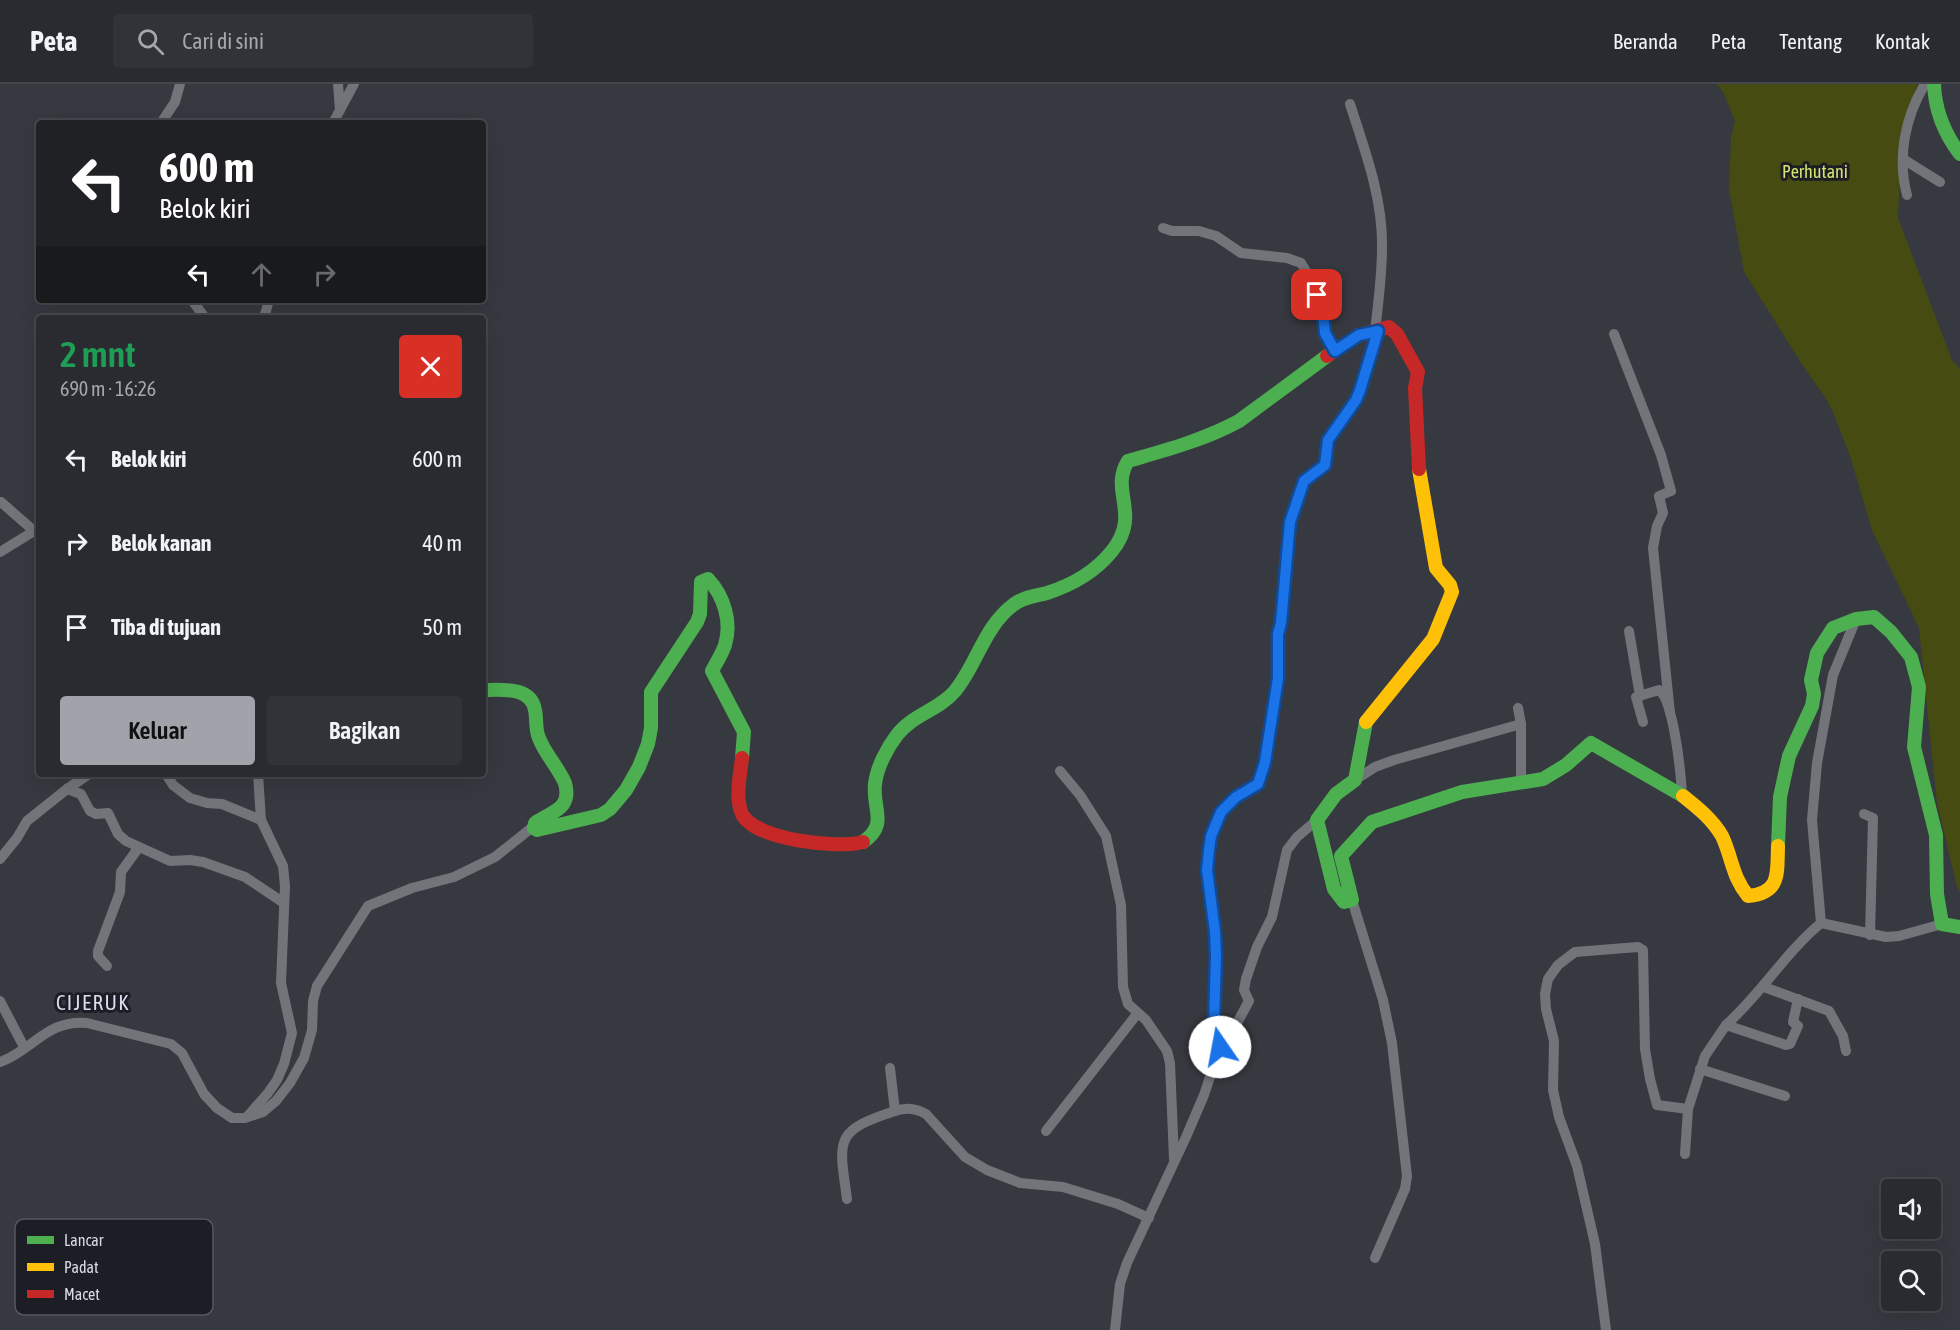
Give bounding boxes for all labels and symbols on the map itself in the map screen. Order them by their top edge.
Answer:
park label: Perhutani [1782,161,1848,182]
pin [1291,269,1342,320]
district label: CIJERUK [56,990,130,1014]
position arrow [1188,1015,1252,1079]
legend [15,1219,213,1315]
text: Lancar [64,1231,104,1249]
text: Padat [64,1258,99,1276]
text: Macet [64,1285,100,1303]

